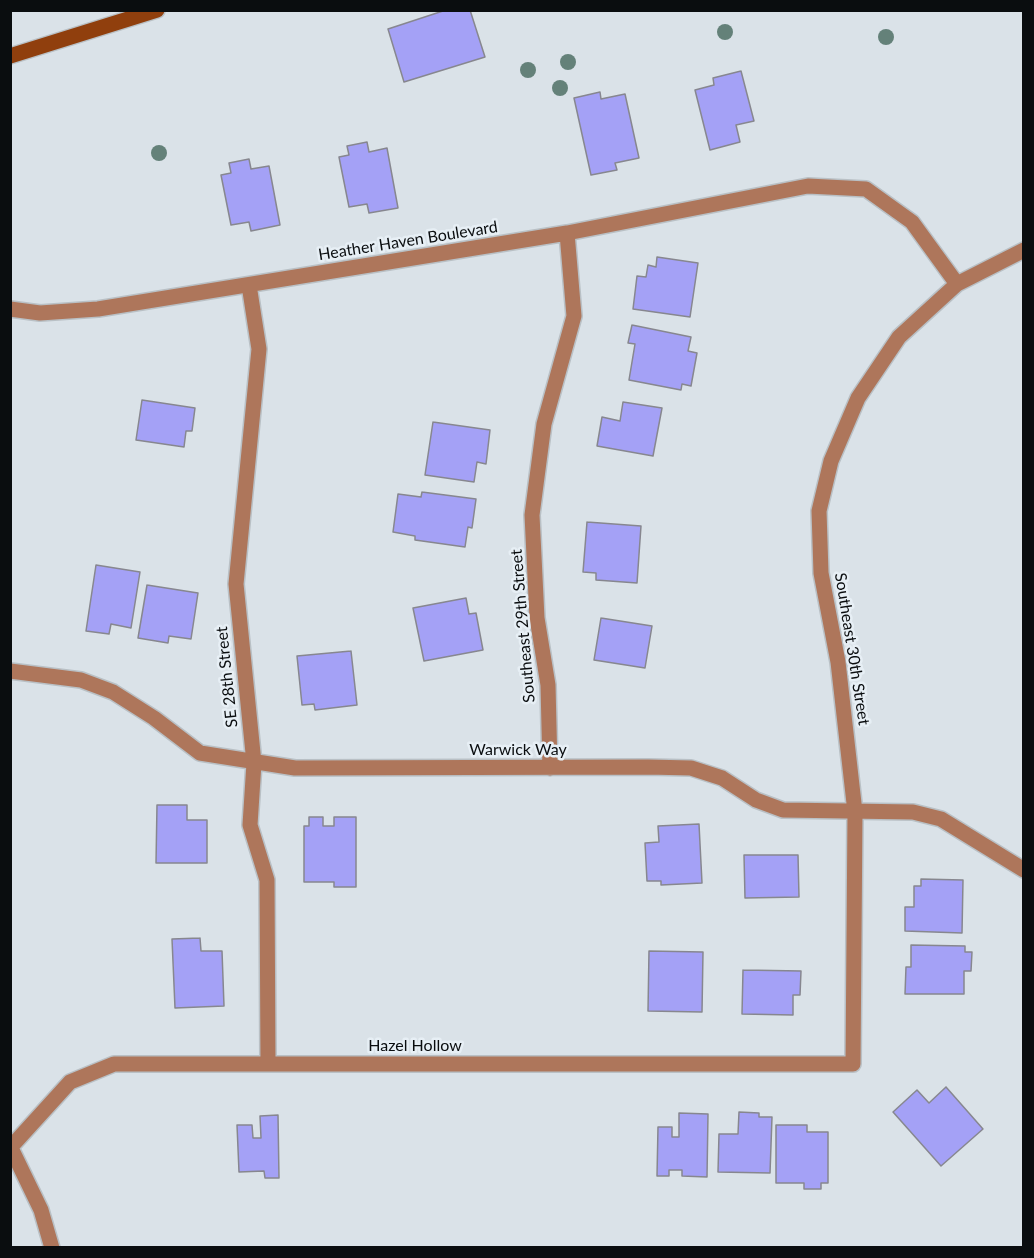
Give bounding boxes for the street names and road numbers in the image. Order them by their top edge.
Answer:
street label: Heather Haven Boulevard [317,217,499,265]
street label: Southeast 29th Street [507,549,539,703]
street label: Southeast 30th Street [830,571,874,727]
street label: SE 28th Street [212,626,242,728]
street label: Warwick Way [469,740,567,760]
street label: Hazel Hollow [368,1036,462,1056]

